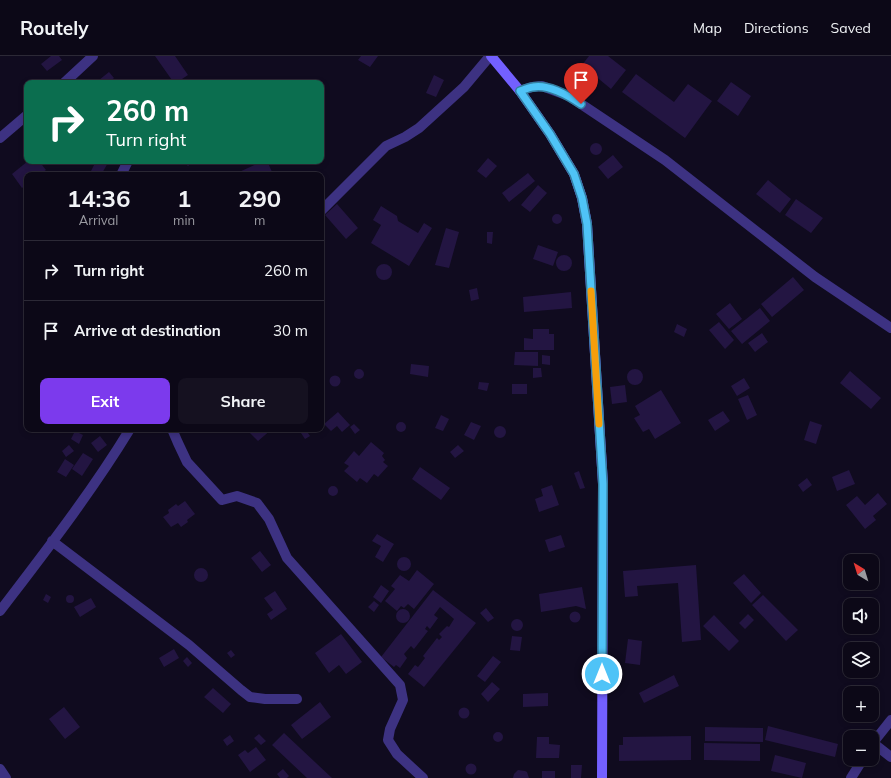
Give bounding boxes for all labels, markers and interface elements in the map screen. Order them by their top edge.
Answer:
text: Routely [20,16,88,40]
text: Map [693,19,722,37]
text: Directions [744,19,809,37]
text: Saved [831,19,871,37]
pin [564,63,598,104]
icon: arrive [570,69,592,91]
text: 260 m [106,93,189,128]
icon: right [40,96,92,148]
text: Turn right [106,128,186,151]
text: 14:36 [67,183,130,213]
text: 1 [177,183,191,213]
text: 290 [238,183,281,213]
text: Arrival [79,212,118,228]
text: min [173,212,195,228]
text: m [254,212,265,228]
icon: right [40,260,62,282]
text: Turn right [74,261,144,280]
text: 260 m [264,261,308,280]
icon: arrive [40,320,62,342]
text: Arrive at destination [74,321,221,340]
text: 30 m [273,321,308,340]
button: Exit [40,378,170,424]
button: Share [178,378,308,424]
north arrow [843,554,879,590]
map controls [843,554,879,766]
button: sound [843,598,879,634]
button: layers [843,642,879,678]
position arrow [581,653,623,695]
button: + [843,686,879,722]
button: − [843,730,879,766]

